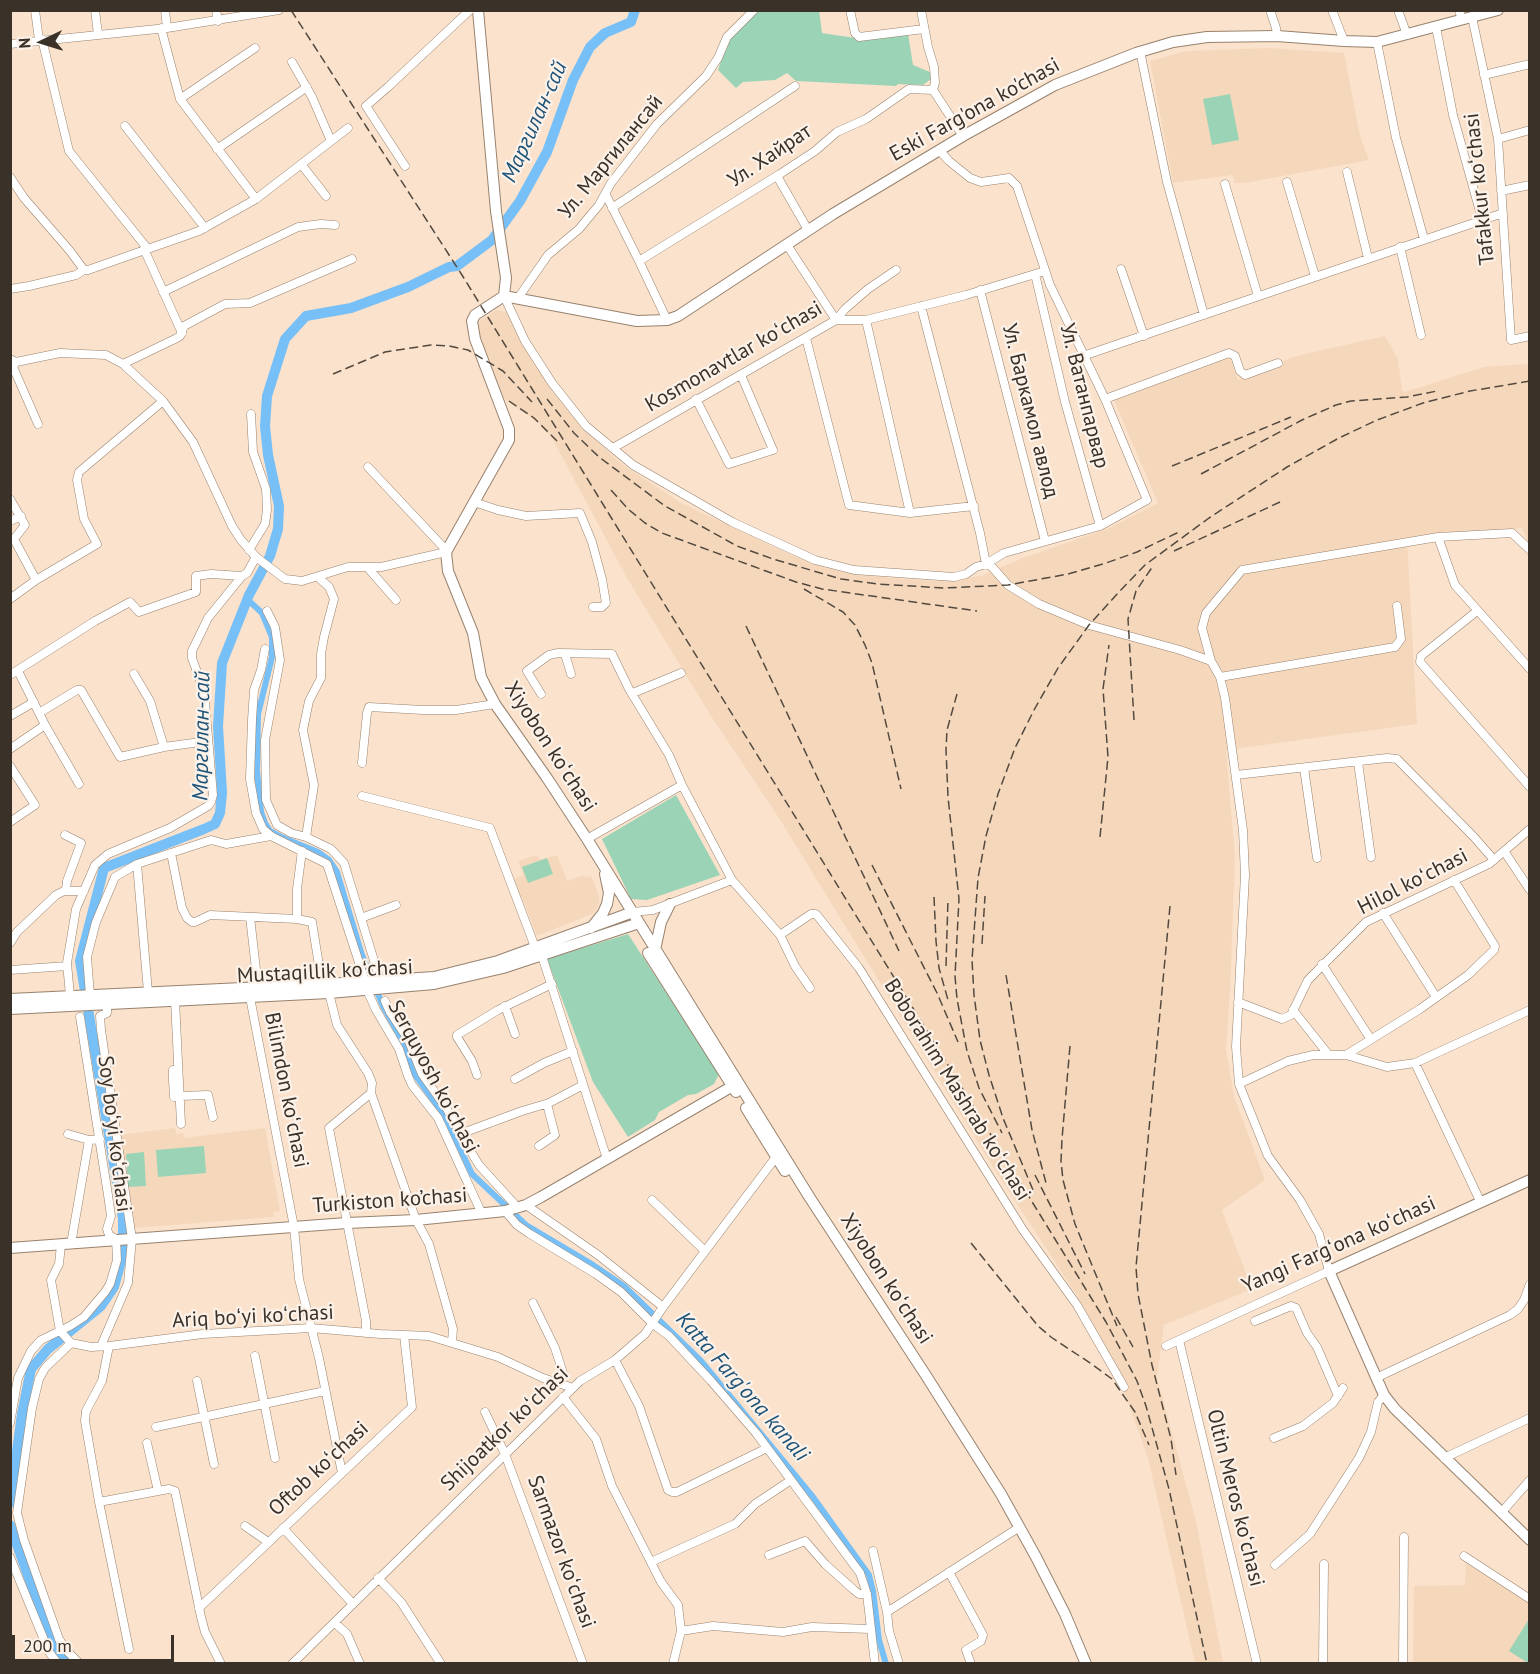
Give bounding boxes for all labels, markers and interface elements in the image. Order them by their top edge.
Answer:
north arrow [12,12,72,72]
text: N [14,37,34,49]
street label: Eski Farg'ona ko'chasi [886,53,1064,167]
water label: Маргилан-сай [497,57,573,187]
street label: Ул. Маргилансай [553,90,669,224]
street label: Tafakkur koʻchasi [1459,112,1501,266]
street label: Ул. Хайрат [723,119,817,193]
street label: Kosmonavtlar koʻchasi [641,296,827,418]
street label: Ул. Баркамол авлод [996,321,1064,501]
street label: Ул. Ватанпарвар [1054,321,1114,471]
water label: Маргилан-сай [188,671,216,801]
street label: Xiyobon koʻchasi [498,677,602,817]
street label: Hilol koʻchasi [1354,843,1472,921]
street label: Mustaqillik koʻchasi [236,955,414,989]
street label: Boborahim Mashrab koʻchasi [878,974,1036,1206]
street label: Serquyosh koʻchasi [382,996,484,1158]
street label: Bilimdon koʻchasi [259,1010,313,1170]
street label: Soy boʻyi koʻchasi [92,1054,136,1214]
street label: Turkiston ko’chasi [312,1183,468,1219]
street label: Yangi Fargʻona koʻchasi [1238,1191,1440,1299]
street label: Xiyobon koʻchasi [834,1209,938,1349]
street label: Ariq boʻyi koʻchasi [172,1300,334,1334]
water label: Katta Farg'ona kanali [670,1307,814,1467]
street label: Shijoatkor koʻchasi [436,1362,574,1496]
street label: Oltin Meros koʻchasi [1201,1407,1269,1589]
street label: Oftob koʻchasi [264,1416,374,1522]
street label: Sarmazor koʻchasi [522,1472,600,1632]
scale bar [15,1623,177,1661]
text: 200 m [23,1634,72,1657]

